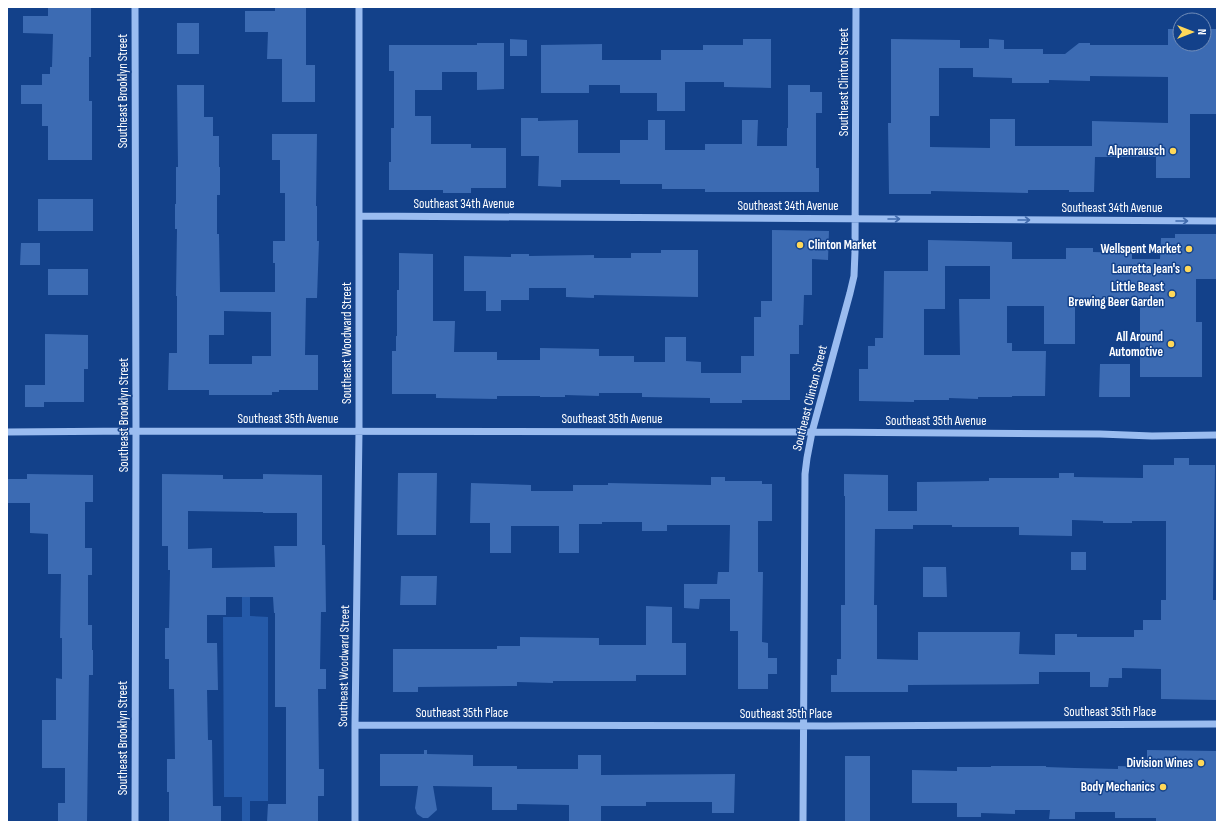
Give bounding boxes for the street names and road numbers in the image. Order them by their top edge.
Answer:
street label: Southeast Clinton Street [836,28,852,136]
street label: Southeast Brooklyn Street [115,34,131,148]
street label: Southeast 34th Avenue [413,196,515,212]
street label: Southeast 34th Avenue [737,198,839,214]
street label: Southeast 34th Avenue [1061,200,1163,216]
street label: Southeast Woodward Street [339,282,355,404]
street label: Southeast Clinton Street [789,344,831,452]
street label: Southeast Brooklyn Street [116,358,132,472]
street label: Southeast 35th Avenue [238,411,338,427]
street label: Southeast 35th Avenue [562,411,662,427]
street label: Southeast 35th Avenue [886,413,986,429]
street label: Southeast Woodward Street [335,605,353,727]
street label: Southeast Brooklyn Street [115,681,131,795]
street label: Southeast 35th Place [1064,704,1156,720]
street label: Southeast 35th Place [416,705,508,721]
street label: Southeast 35th Place [740,706,832,722]

